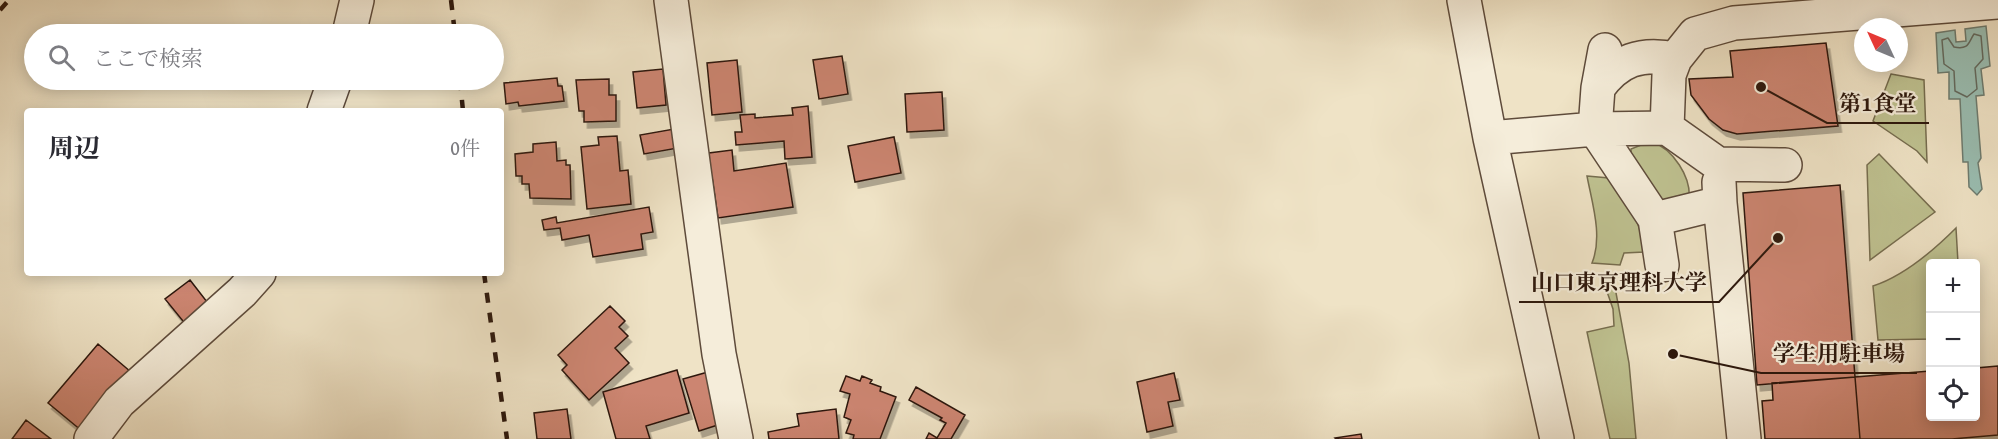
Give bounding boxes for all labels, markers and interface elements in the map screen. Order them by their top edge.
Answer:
north arrow [1854,18,1908,72]
search box [24,24,504,90]
icon: search [45,41,78,74]
text: ここで検索 [93,42,203,74]
callout: 第1食堂 [1827,83,1929,123]
text: 第1食堂 [1839,87,1917,119]
text: 周辺 [48,128,100,167]
text: 0件 [450,133,480,162]
map controls [1926,259,1980,421]
button: + [1926,259,1980,313]
callout: 山口東京理科大学 [1519,262,1719,302]
text: 山口東京理科大学 [1531,266,1707,298]
button: − [1926,313,1980,367]
callout: 学生用駐車場 [1761,333,1917,373]
text: 学生用駐車場 [1773,337,1905,369]
button: locate [1926,367,1980,421]

